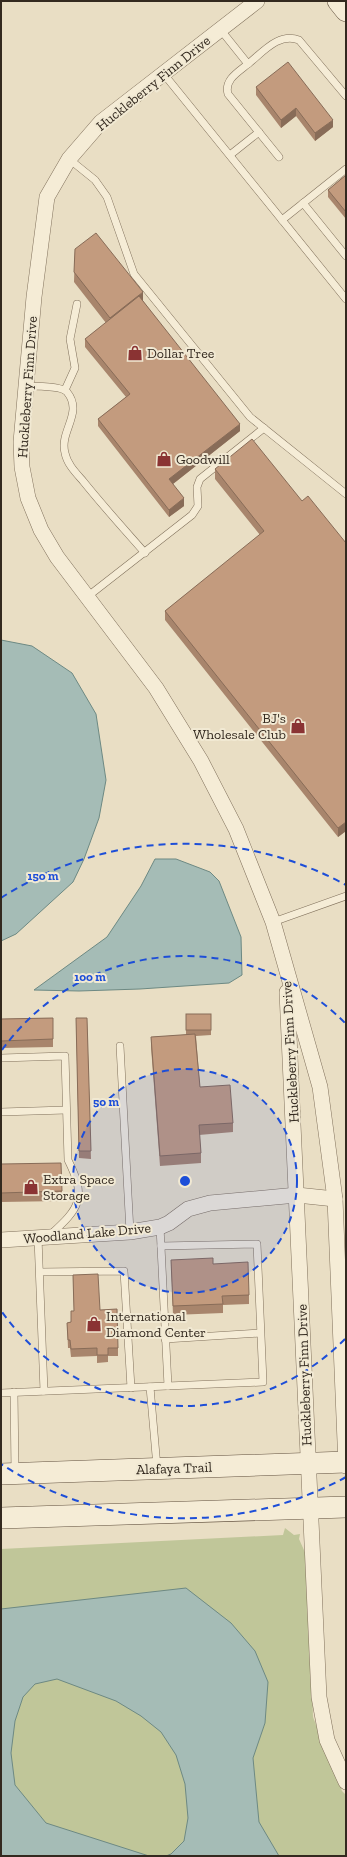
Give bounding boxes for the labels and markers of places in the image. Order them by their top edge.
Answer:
shop icon: Dollar Tree [126,344,144,362]
place label: Dollar Tree [147,345,215,362]
shop icon: Goodwill [155,450,173,468]
place label: Goodwill [176,451,230,468]
place label: BJ's Wholesale Club [193,710,286,743]
shop icon: BJ's Wholesale Club [289,717,307,735]
place label: Extra Space Storage [43,1171,115,1204]
centre of rings [178,1174,192,1188]
shop icon: Extra Space Storage [22,1178,40,1196]
place label: International Diamond Center [106,1308,206,1341]
shop icon: International Diamond Center [85,1315,103,1333]

